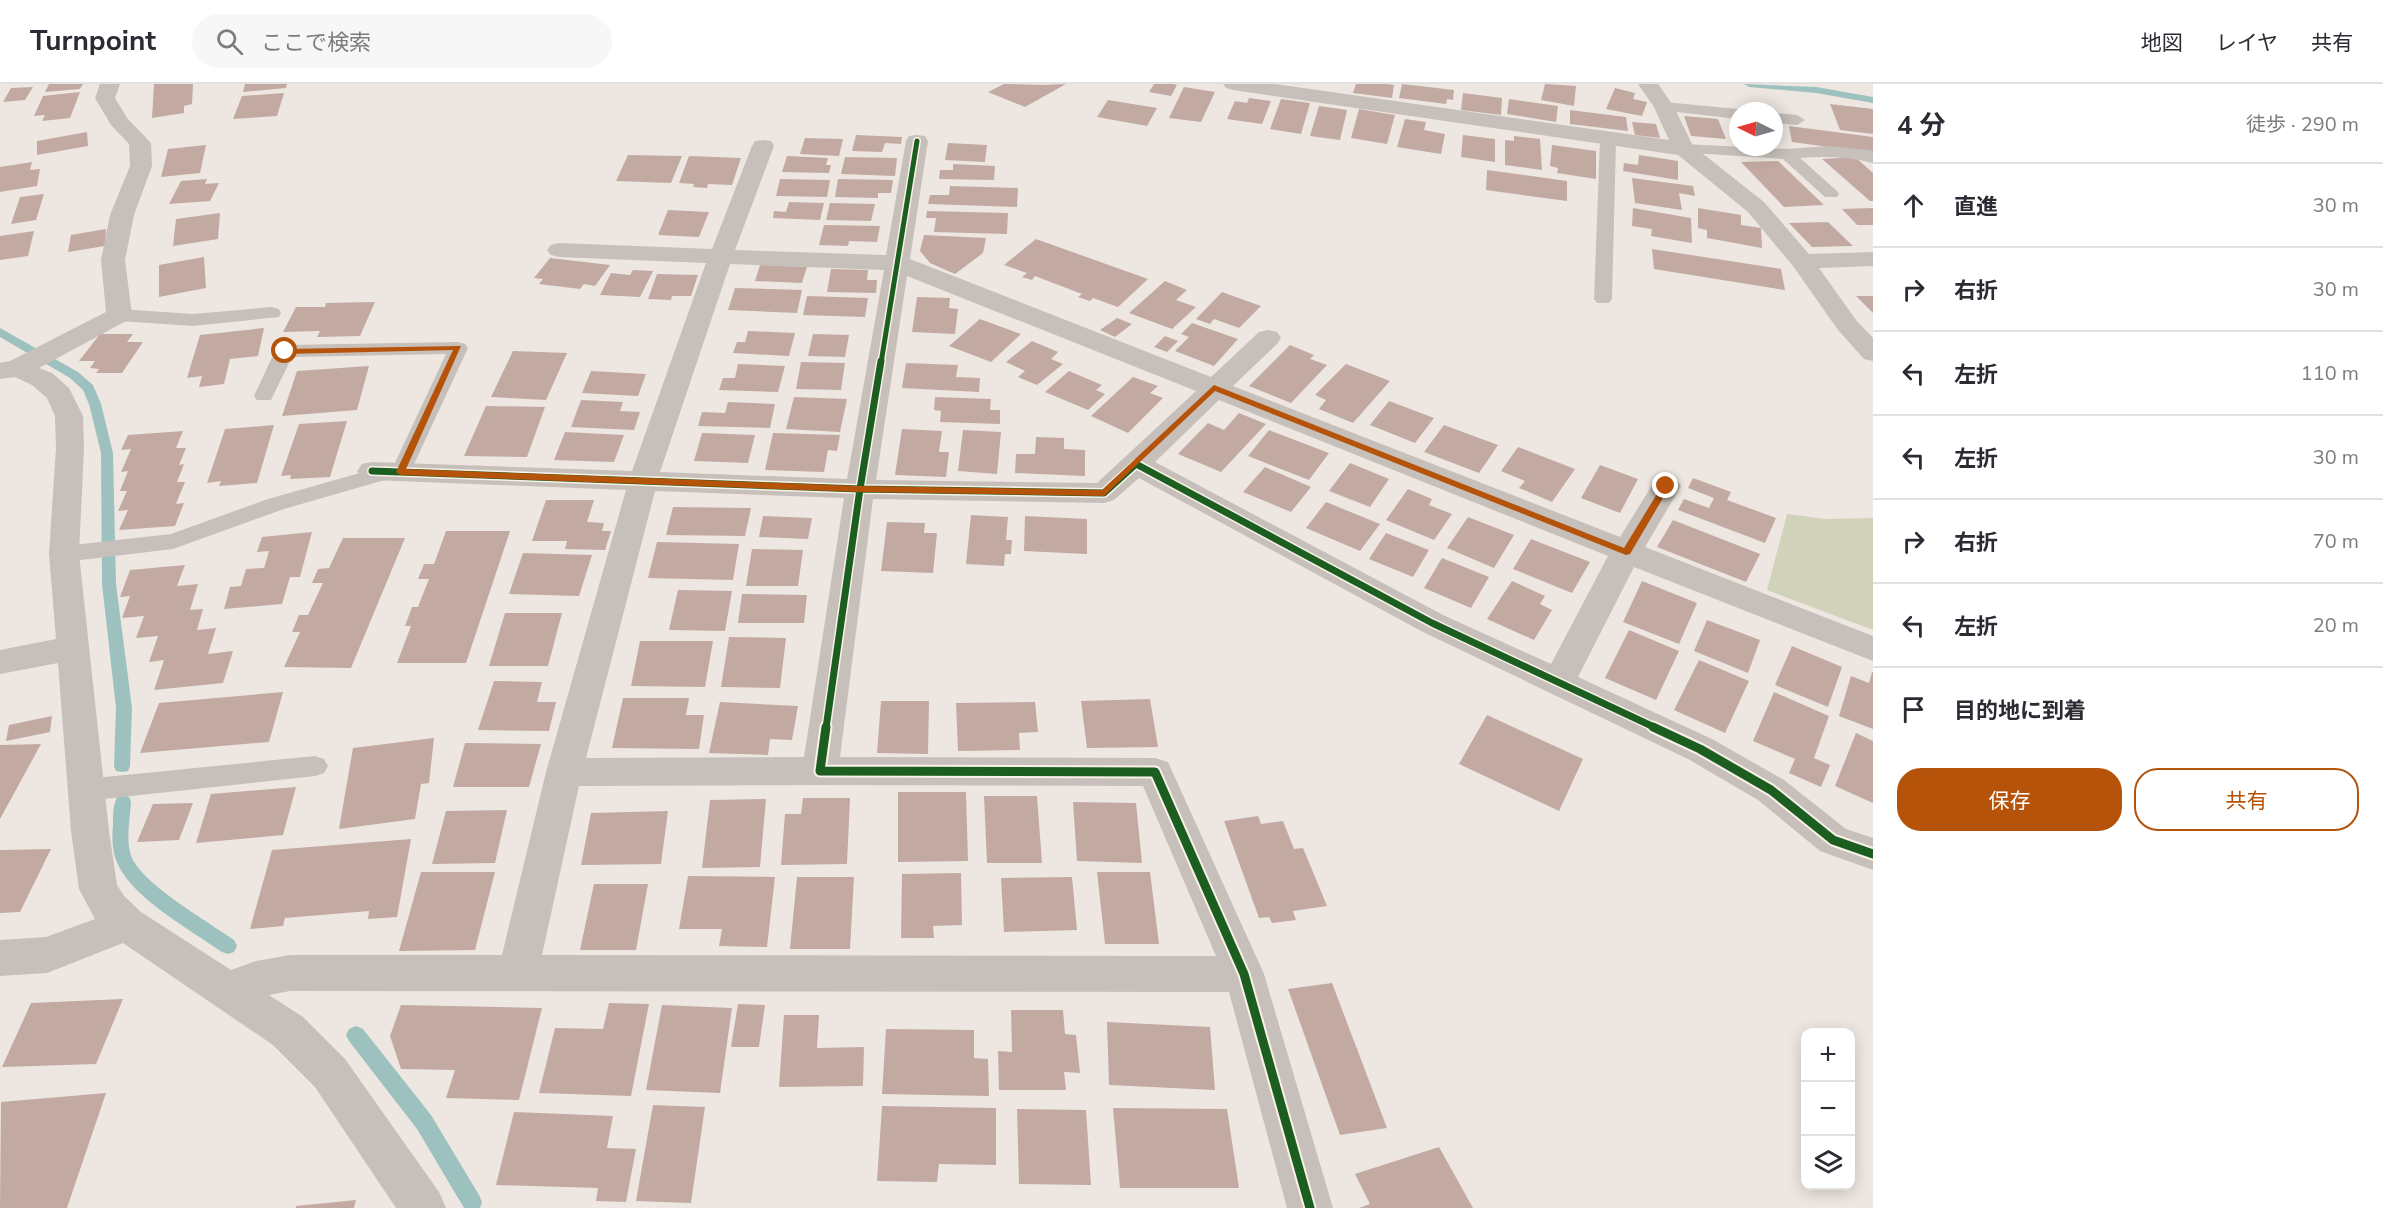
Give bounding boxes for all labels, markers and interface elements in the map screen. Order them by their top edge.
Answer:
search box [192,14,612,68]
text: Turnpoint [30,22,156,60]
icon: search [213,25,246,58]
text: ここで検索 [261,28,371,58]
text: 地図 [2141,29,2183,57]
text: レイヤ [2216,29,2278,57]
text: 共有 [2311,29,2353,57]
north arrow [1729,102,1783,156]
text: 4 分 [1897,108,1946,143]
text: 徒歩 · 290 m [2246,111,2359,138]
icon: ahead [1897,189,1930,222]
text: 直進 [1954,192,1998,222]
text: 30 m [2313,192,2359,219]
icon: right [1897,273,1930,306]
text: 右折 [1954,276,1998,306]
text: 30 m [2313,276,2359,303]
route start [271,337,297,363]
icon: left [1897,357,1930,390]
text: 左折 [1954,360,1998,390]
text: 110 m [2301,360,2359,387]
icon: left [1897,441,1930,474]
text: 左折 [1954,444,1998,474]
text: 30 m [2313,444,2359,471]
route end [1652,472,1678,498]
icon: right [1897,525,1930,558]
text: 右折 [1954,528,1998,558]
text: 70 m [2313,528,2359,555]
icon: left [1897,609,1930,642]
text: 左折 [1954,612,1998,642]
text: 20 m [2313,612,2359,639]
icon: arrive [1897,693,1930,726]
text: 目的地に到着 [1954,696,2086,726]
button: 保存 [1897,768,2122,831]
button: 共有 [2134,768,2359,831]
map controls [1801,1028,1855,1190]
button: + [1801,1028,1855,1082]
button: − [1801,1082,1855,1136]
button: layers [1801,1136,1855,1190]

